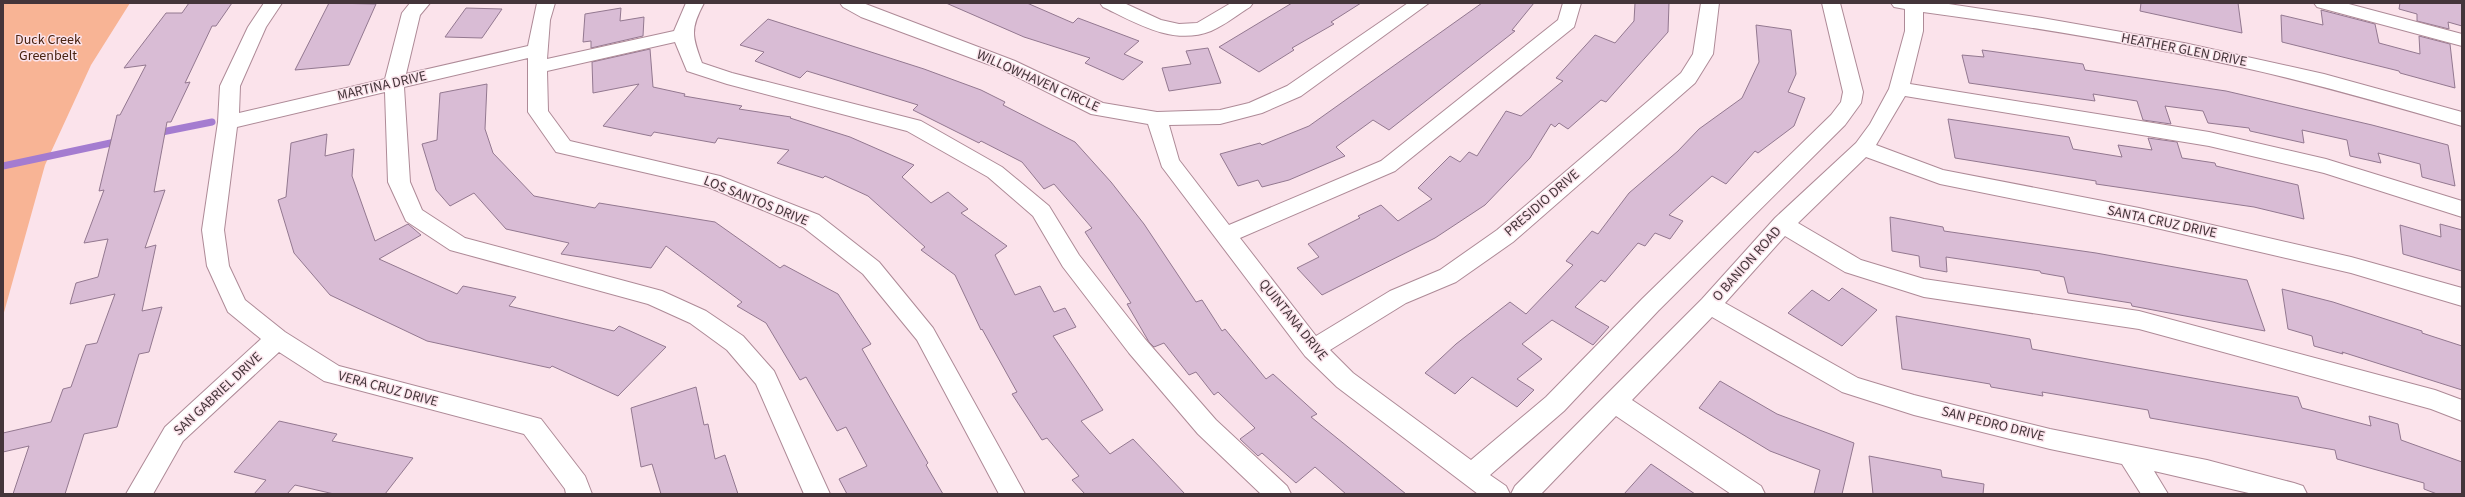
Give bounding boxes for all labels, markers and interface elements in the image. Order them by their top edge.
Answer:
street label: HEATHER GLEN DRIVE [2119,28,2249,72]
park label: Duck Creek Greenbelt [15,30,81,66]
street label: WILLOWHAVEN CIRCLE [973,45,1103,117]
street label: MARTINA DRIVE [335,66,429,106]
street label: PRESIDIO DRIVE [1500,165,1584,241]
street label: LOS SANTOS DRIVE [700,171,812,231]
street label: SANTA CRUZ DRIVE [2105,201,2219,243]
street label: O BANION ROAD [1708,222,1786,306]
street label: QUINTANA DRIVE [1254,275,1332,365]
street label: SAN GABRIEL DRIVE [169,348,267,440]
street label: VERA CRUZ DRIVE [336,366,440,412]
street label: SAN PEDRO DRIVE [1939,402,2047,446]

